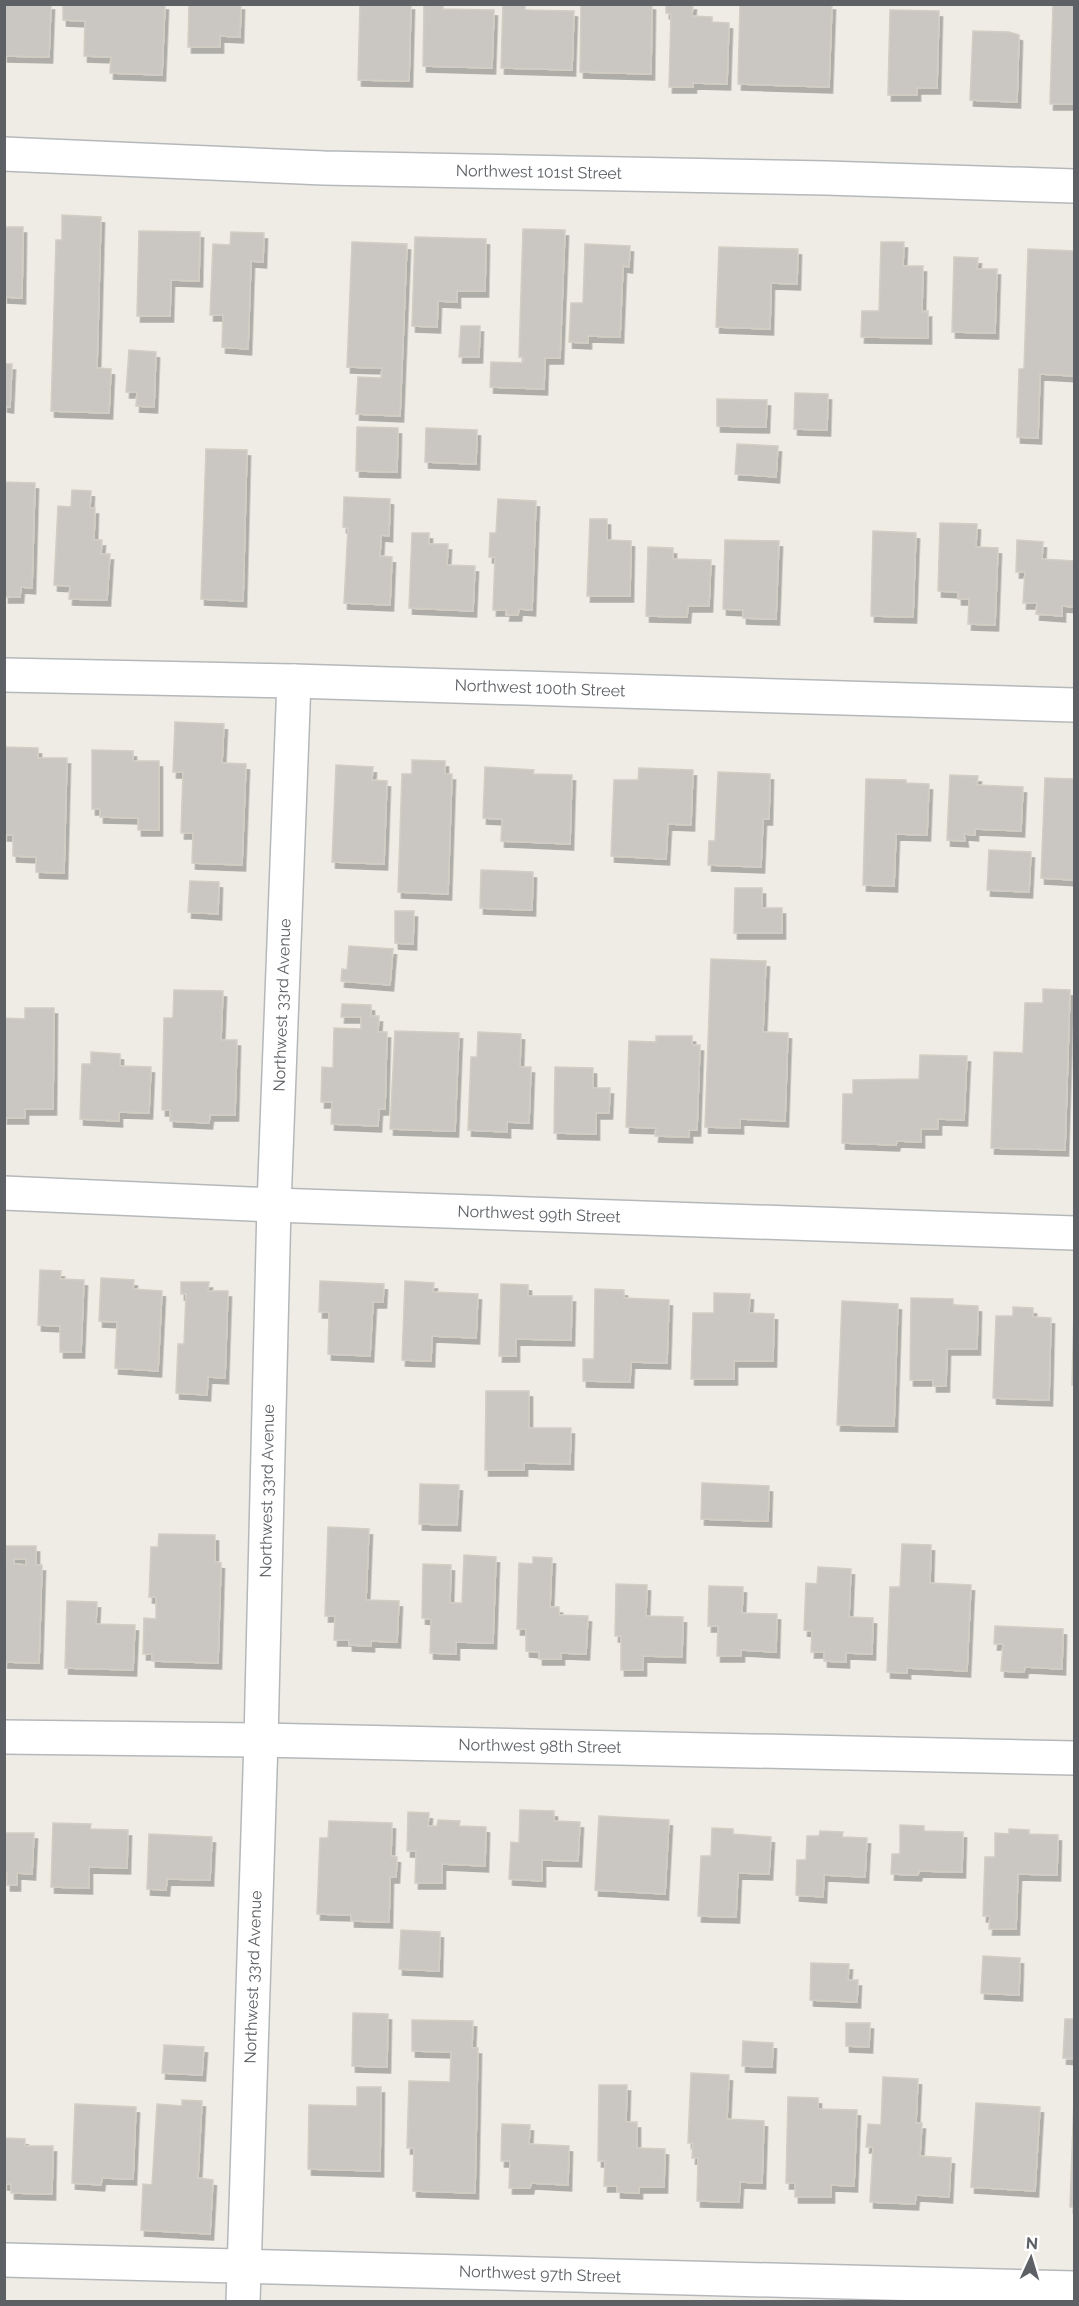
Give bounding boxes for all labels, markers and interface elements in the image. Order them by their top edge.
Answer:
street label: Northwest 101st Street [456,161,623,183]
street label: Northwest 100th Street [454,676,626,700]
street label: Northwest 33rd Avenue [269,918,295,1092]
street label: Northwest 99th Street [457,1202,621,1226]
street label: Northwest 33rd Avenue [256,1404,278,1578]
street label: Northwest 98th Street [458,1735,622,1757]
street label: Northwest 33rd Avenue [240,1890,266,2064]
north arrow [1001,2228,1061,2288]
text: N [1025,2234,1039,2253]
street label: Northwest 97th Street [459,2262,622,2286]

